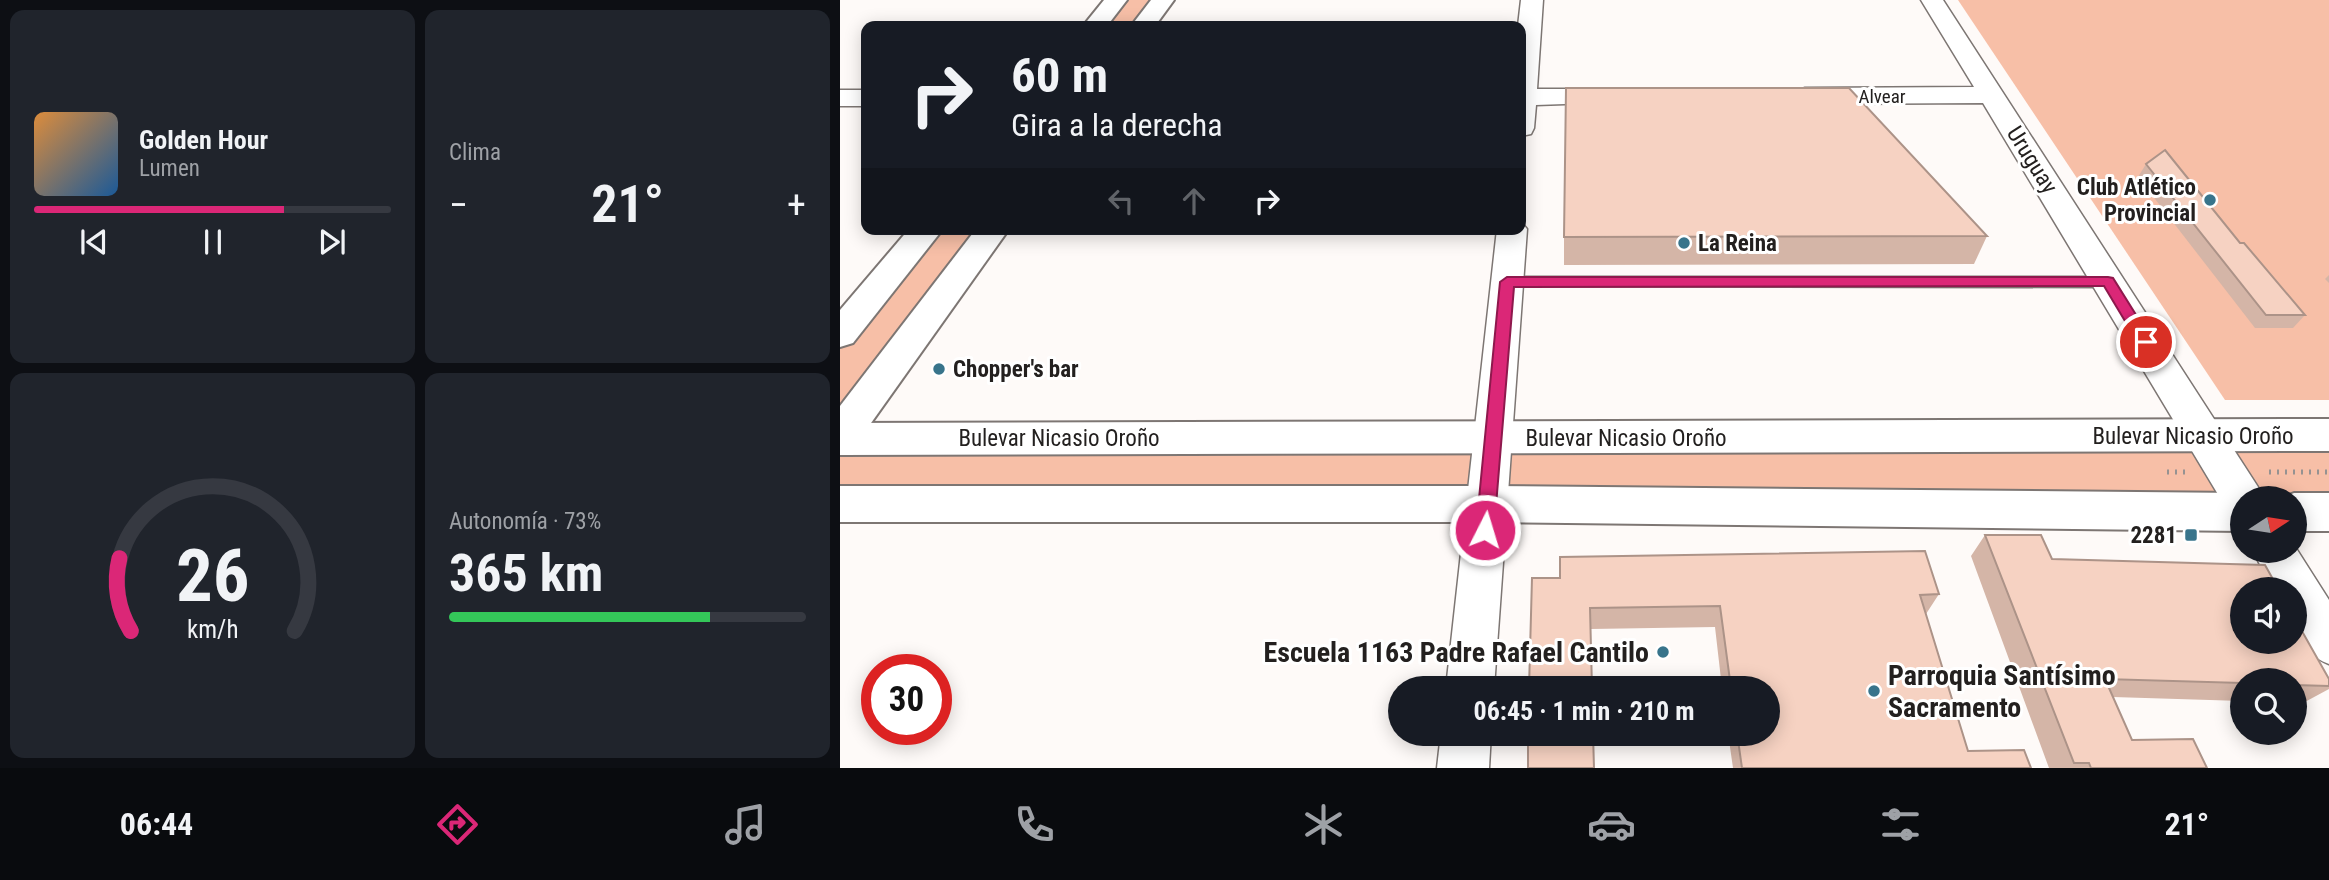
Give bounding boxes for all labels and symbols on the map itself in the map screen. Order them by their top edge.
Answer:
street label: Alvear [1858,85,1906,108]
street label: Uruguay [2001,121,2063,199]
place label: Club Atlético Provincial [2077,174,2196,227]
marker: Club Atlético Provincial [2202,192,2218,208]
place label: La Reina [1698,230,1777,257]
marker: La Reina [1676,235,1692,251]
pin [2116,312,2176,372]
place label: Chopper's bar [953,356,1079,383]
marker: Chopper's bar [931,361,947,377]
street label: Bulevar Nicasio Oroño [2092,423,2294,450]
street label: Bulevar Nicasio Oroño [958,425,1160,452]
street label: Bulevar Nicasio Oroño [1525,425,1727,452]
north arrow [2230,486,2306,564]
position arrow [1448,493,1522,567]
place label: 2281 [2131,522,2177,549]
marker: 2281 [2183,527,2199,543]
place label: Escuela 1163 Padre Rafael Cantilo [1264,636,1649,669]
marker: Escuela 1163 Padre Rafael Cantilo [1655,644,1671,660]
speed limit sign: 30 [861,654,952,745]
place label: Parroquia Santísimo Sacramento [1888,659,2116,724]
marker: Parroquia Santísimo Sacramento [1866,683,1882,699]

